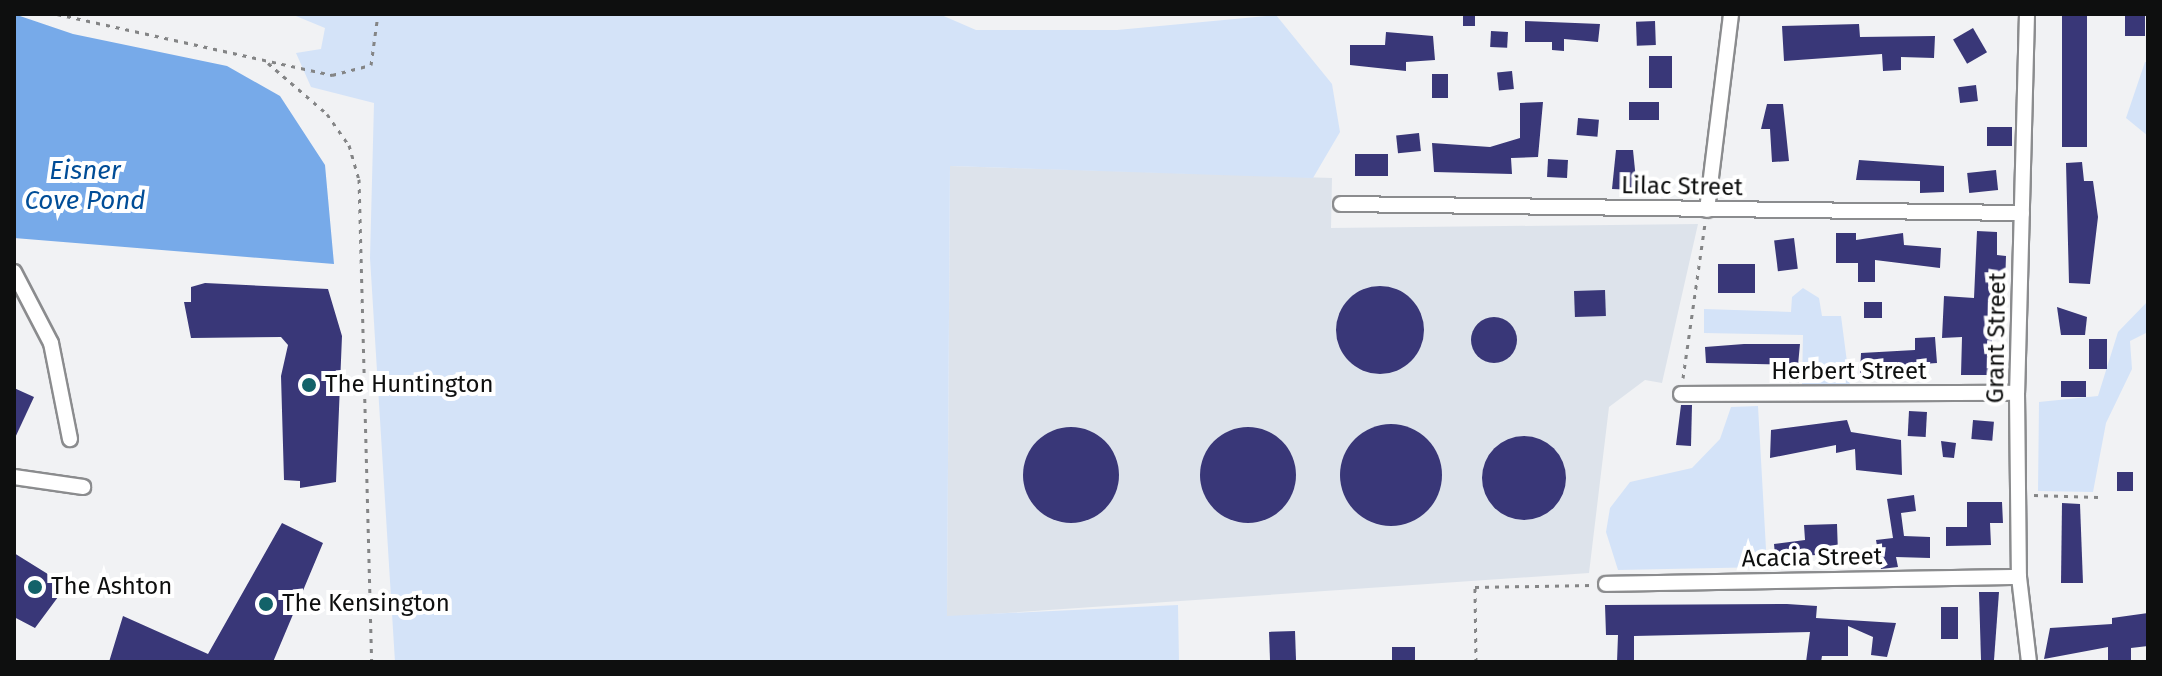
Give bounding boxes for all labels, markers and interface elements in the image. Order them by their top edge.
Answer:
water label: Eisner Cove Pond [24,155,146,216]
street label: Lilac Street [1621,172,1743,202]
street label: Grant Street [1981,272,2013,404]
street label: Herbert Street [1771,358,1927,386]
place label: The Huntington [325,371,494,399]
marker: The Huntington [300,376,318,394]
street label: Acacia Street [1741,542,1883,574]
place label: The Ashton [51,573,172,601]
marker: The Ashton [26,578,44,596]
place label: The Kensington [282,590,450,618]
marker: The Kensington [257,595,275,613]

